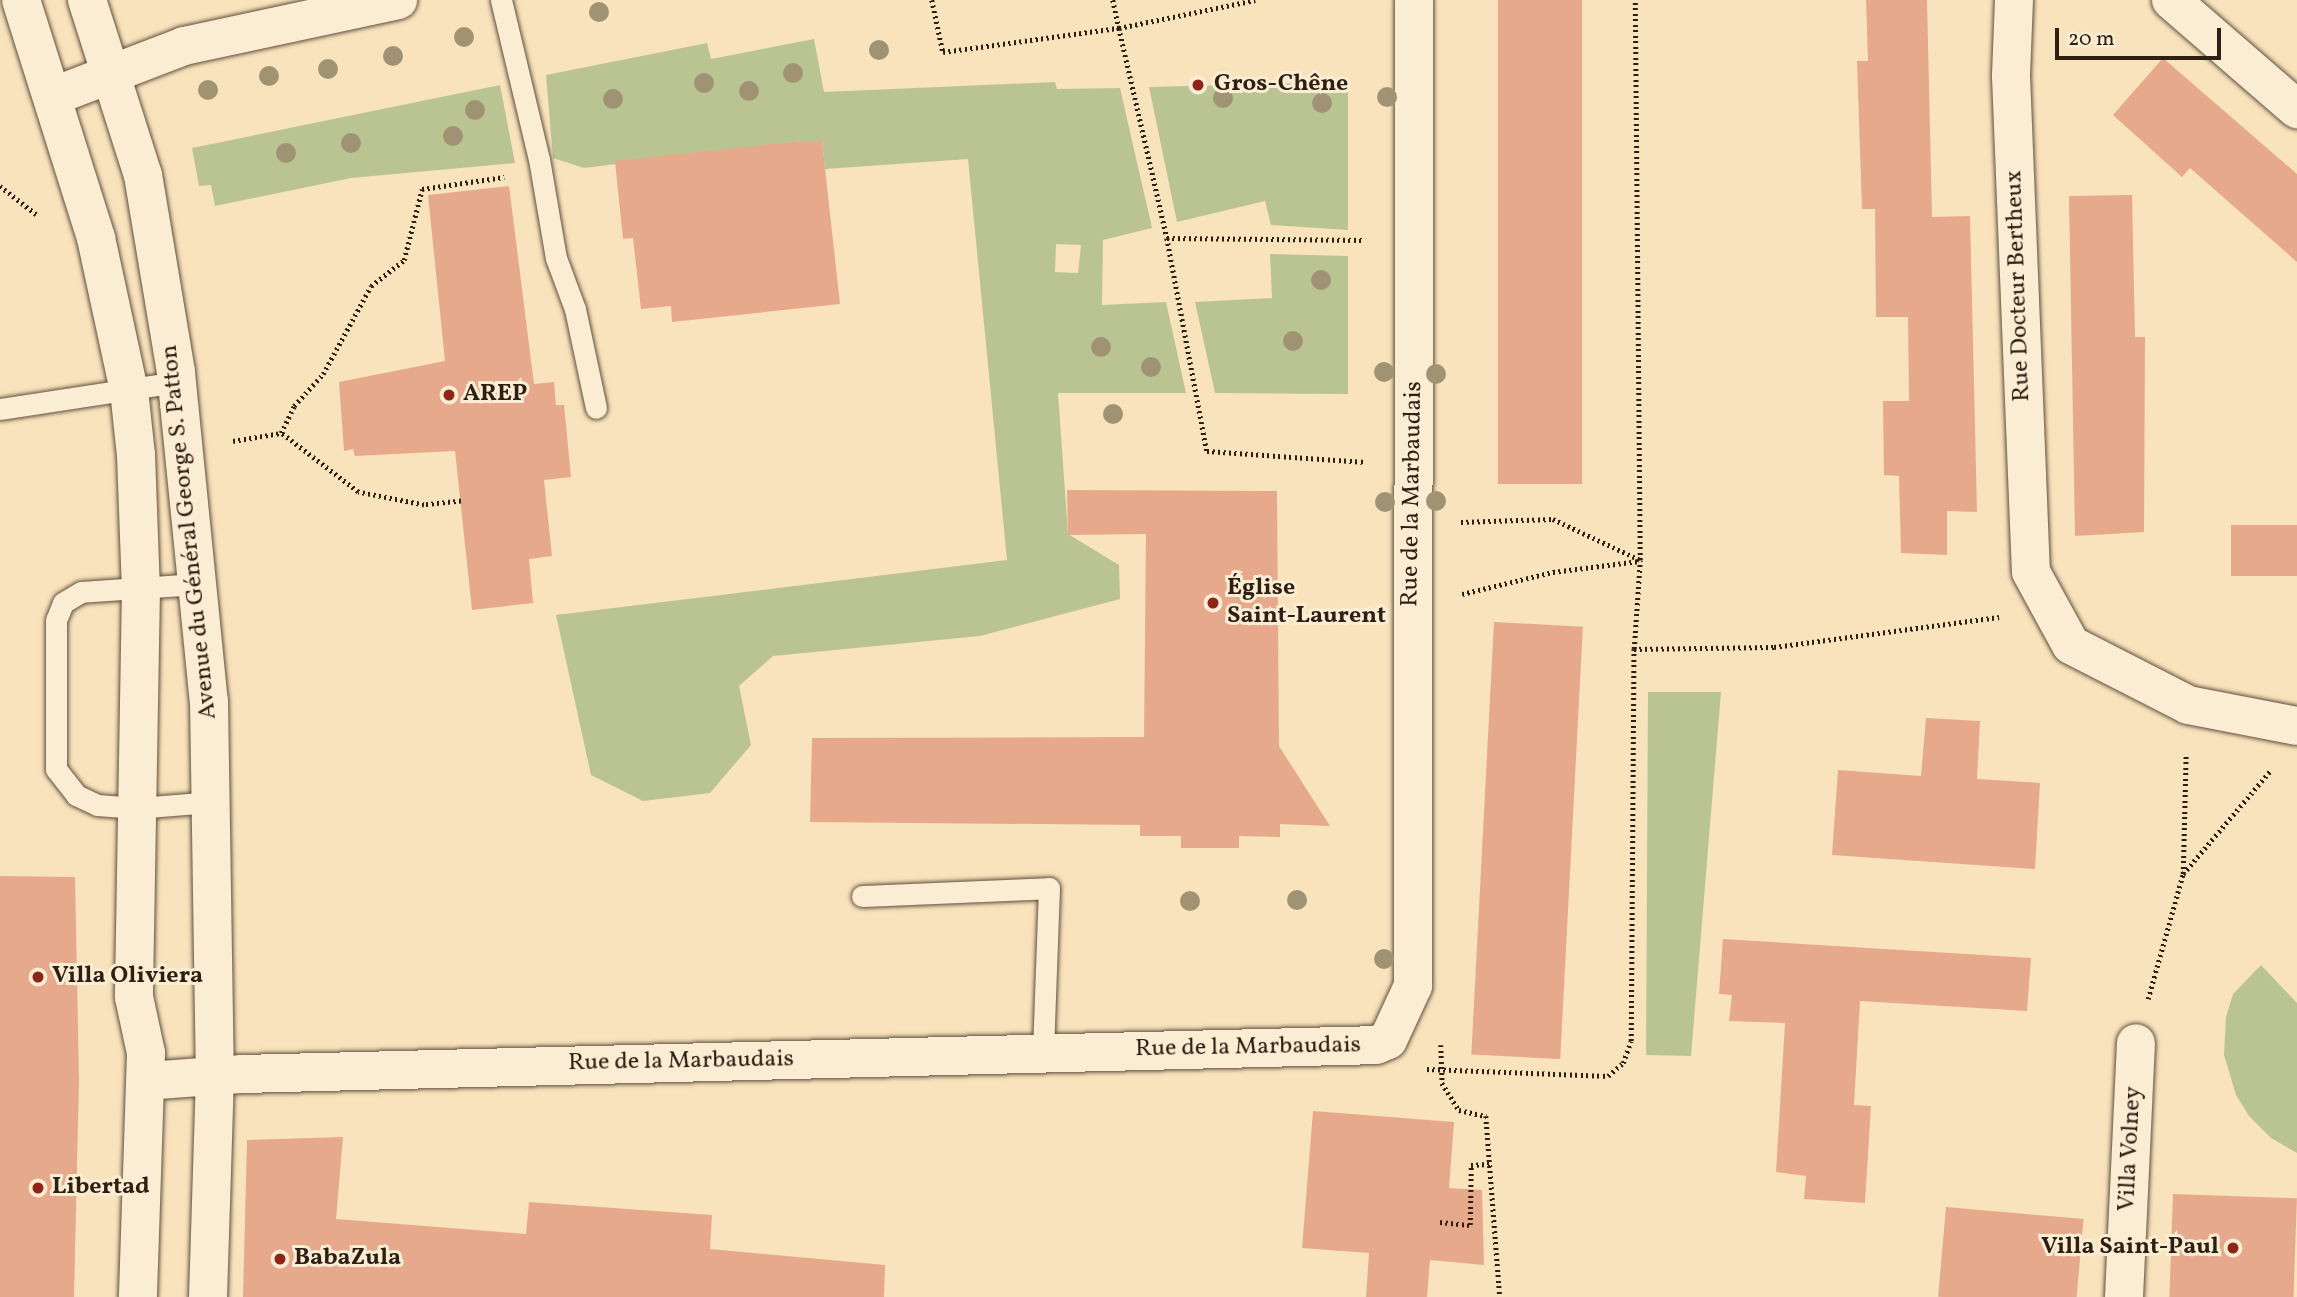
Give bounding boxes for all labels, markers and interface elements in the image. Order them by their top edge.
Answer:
scale bar [2059,14,2225,58]
text: 20 m [2068,25,2114,54]
place label: Gros-Chêne [1214,71,1348,99]
marker: Gros-Chêne [1188,75,1208,95]
street label: Rue Docteur Bertheux [2001,170,2037,402]
street label: Avenue du Général George S. Patton [156,343,224,721]
place label: AREP [463,381,527,409]
street label: Rue de la Marbaudais [1397,381,1429,607]
marker: AREP [441,387,457,403]
place label: Église Saint-Laurent [1227,575,1386,631]
marker: Église Saint-Laurent [1205,595,1221,611]
place label: Villa Oliviera [52,963,203,991]
marker: Villa Oliviera [30,969,46,985]
street label: Rue de la Marbaudais [1135,1032,1361,1064]
street label: Rue de la Marbaudais [568,1046,794,1078]
street label: Villa Volney [2113,1085,2149,1213]
place label: Libertad [52,1174,150,1202]
marker: Libertad [30,1180,46,1196]
place label: Villa Saint-Paul [2041,1234,2219,1262]
marker: Villa Saint-Paul [2225,1240,2241,1256]
place label: BabaZula [294,1245,401,1273]
marker: BabaZula [272,1251,288,1267]

